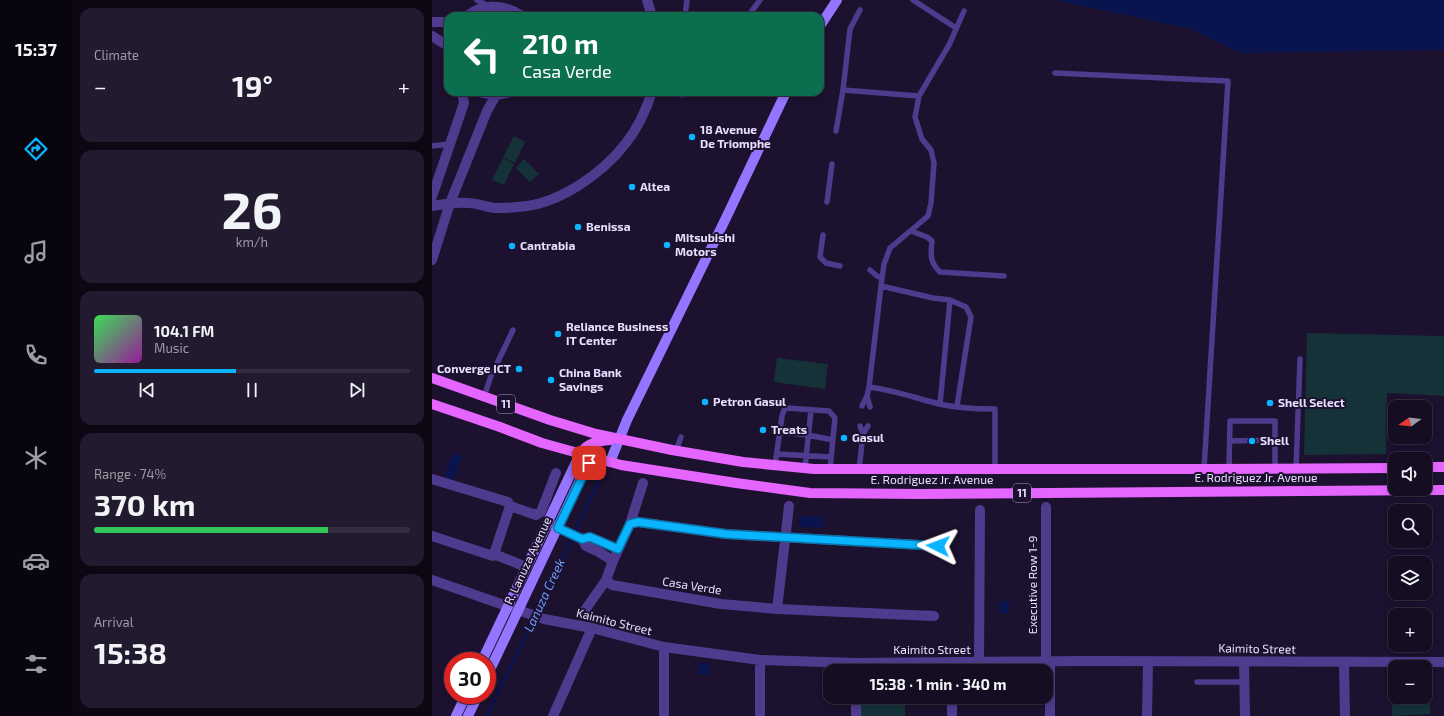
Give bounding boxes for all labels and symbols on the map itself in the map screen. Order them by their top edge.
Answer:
place label: 18 Avenue De Triomphe [700,122,771,150]
marker: 18 Avenue De Triomphe [687,132,697,142]
place label: Altea [640,179,670,193]
marker: Altea [627,182,637,192]
place label: Benissa [586,219,631,233]
marker: Benissa [573,222,583,232]
place label: Mitsubishi Motors [675,230,735,258]
place label: Cantrabia [520,238,575,252]
marker: Mitsubishi Motors [662,240,672,250]
marker: Cantrabia [507,241,517,251]
place label: Reliance Business IT Center [566,319,668,347]
marker: Reliance Business IT Center [553,329,563,339]
place label: Converge ICT [437,361,512,375]
marker: Converge ICT [514,364,524,374]
place label: China Bank Savings [559,365,622,393]
marker: China Bank Savings [546,375,556,385]
place label: Petron Gasul [713,394,786,408]
road number: 11 [497,395,515,413]
place label: Shell Select [1278,395,1345,409]
marker: Petron Gasul [700,397,710,407]
marker: Shell Select [1265,398,1275,408]
north arrow [1388,400,1432,444]
place label: Treats [771,422,807,436]
marker: Treats [758,425,768,435]
place label: Gasul [852,430,884,444]
marker: Gasul [839,433,849,443]
place label: Shell [1260,433,1289,447]
marker: Shell [1247,436,1257,446]
pin [572,446,606,480]
street label: E. Rodriguez Jr. Avenue [1194,470,1318,484]
street label: E. Rodriguez Jr. Avenue [870,472,994,486]
road number: 11 [1013,484,1031,502]
street label: R. Lanuza Avenue [501,515,553,606]
position arrow [917,525,959,567]
street label: Executive Row 1-9 [1025,536,1039,634]
water label: Lanuza Creek [520,556,568,634]
street label: Casa Verde [662,573,723,597]
street label: Kaimito Street [575,605,654,637]
street label: Kaimito Street [1218,640,1296,656]
street label: Kaimito Street [893,642,971,656]
speed limit sign: 30 [444,652,496,704]

